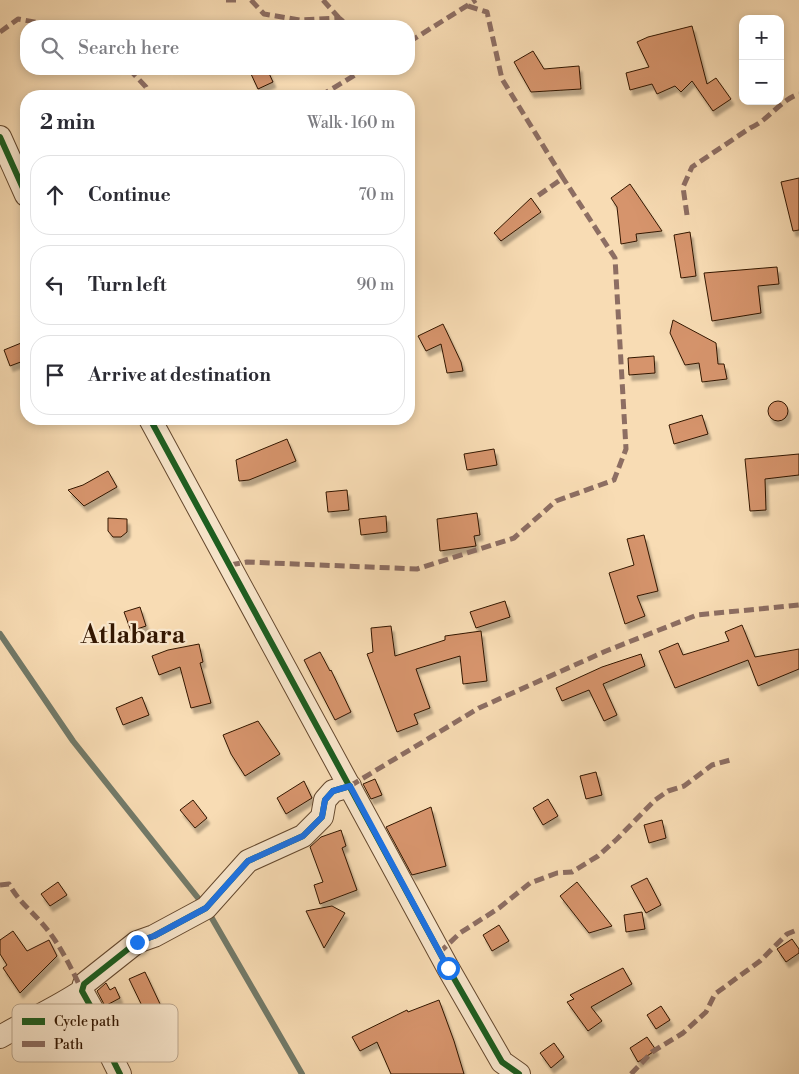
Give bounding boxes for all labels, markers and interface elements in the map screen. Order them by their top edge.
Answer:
map controls [739,15,784,105]
button: + [739,15,784,60]
search box [20,20,415,75]
icon: search [38,34,66,62]
text: Search here [78,36,179,60]
button: − [739,60,784,105]
text: 2 min [40,110,95,136]
text: Walk · 160 m [307,113,395,133]
icon: ahead [41,181,69,209]
text: Continue [88,183,171,207]
text: 70 m [358,185,394,205]
icon: left [41,271,69,299]
text: Turn left [88,273,167,297]
text: 90 m [356,275,394,295]
icon: arrive [41,361,69,389]
text: Arrive at destination [88,363,271,387]
district label: Atlabara [80,620,186,651]
route end [126,931,149,954]
route start [437,957,460,980]
legend [12,1004,178,1062]
text: Cycle path [54,1013,120,1031]
text: Path [54,1036,84,1054]

